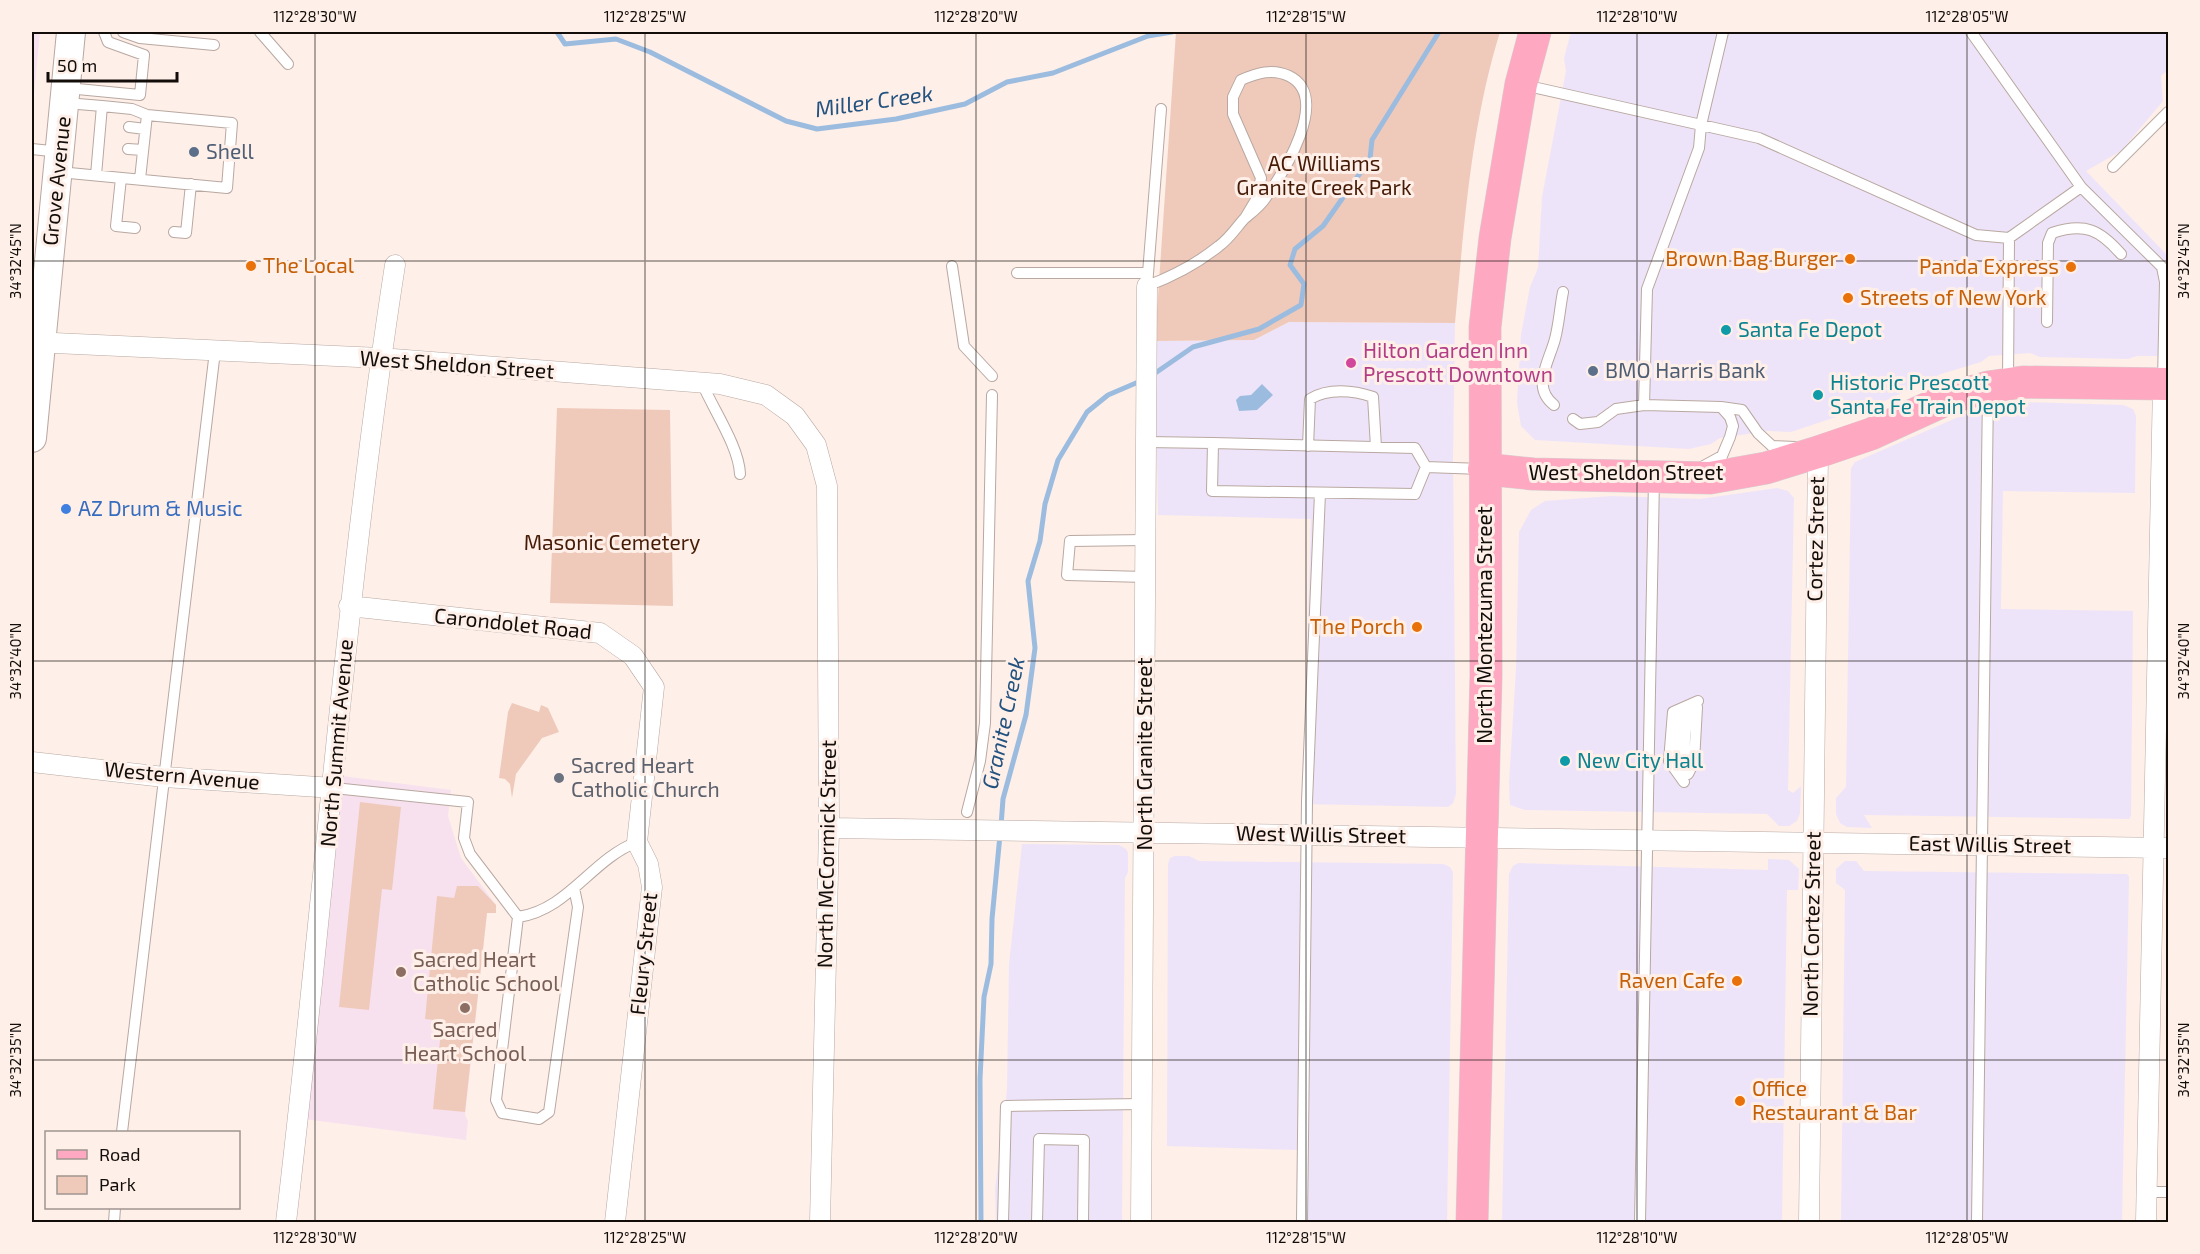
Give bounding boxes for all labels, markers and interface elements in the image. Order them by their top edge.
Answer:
text: 112°28'30"W [273,7,357,25]
text: 112°28'25"W [604,7,686,25]
text: 112°28'20"W [934,7,1018,25]
text: 112°28'15"W [1266,7,1346,25]
text: 112°28'10"W [1596,7,1678,25]
text: 112°28'05"W [1925,7,2009,25]
scale bar [48,45,177,83]
text: 50 m [57,54,97,76]
water label: Miller Creek [813,79,934,121]
street label: Grove Avenue [36,115,75,247]
place label: Shell [206,138,254,163]
marker: Shell [187,145,201,159]
park label: AC Williams Granite Creek Park [1236,150,1412,199]
text: 34°32'45"N [6,223,24,299]
text: 34°32'45"N [2174,223,2192,299]
place label: Brown Bag Burger [1665,245,1839,270]
place label: The Local [263,252,355,277]
marker: Brown Bag Burger [1843,252,1857,266]
place label: Panda Express [1919,253,2059,278]
marker: The Local [244,259,258,273]
marker: Panda Express [2064,260,2078,274]
place label: Streets of New York [1860,284,2047,309]
marker: Streets of New York [1841,291,1855,305]
place label: Santa Fe Depot [1738,316,1882,341]
marker: Santa Fe Depot [1719,323,1733,337]
place label: Hilton Garden Inn Prescott Downtown [1363,337,1553,386]
street label: West Sheldon Street [359,344,555,383]
marker: Hilton Garden Inn Prescott Downtown [1344,356,1358,370]
place label: BMO Harris Bank [1605,357,1766,382]
marker: BMO Harris Bank [1586,364,1600,378]
place label: Historic Prescott Santa Fe Train Depot [1830,369,2026,418]
marker: Historic Prescott Santa Fe Train Depot [1811,388,1825,402]
street label: West Sheldon Street [1529,459,1723,484]
street label: Cortez Street [1801,476,1828,602]
place label: AZ Drum & Music [78,495,242,520]
marker: AZ Drum & Music [59,502,73,516]
street label: North Montezuma Street [1471,506,1496,744]
park label: Masonic Cemetery [524,529,700,554]
street label: Carondolet Road [433,602,593,643]
place label: The Porch [1310,613,1405,638]
marker: The Porch [1410,620,1424,634]
text: 34°32'40"N [6,623,24,699]
text: 34°32'40"N [2174,623,2192,699]
street label: North Summit Avenue [314,638,357,848]
water label: Granite Creek [975,654,1029,791]
street label: North Granite Street [1131,658,1156,850]
street label: North McCormick Street [811,740,840,968]
place label: New City Hall [1577,747,1704,772]
place label: Sacred Heart Catholic Church [571,752,720,801]
marker: New City Hall [1558,754,1572,768]
street label: Western Avenue [103,755,261,794]
marker: Sacred Heart Catholic Church [552,771,566,785]
street label: West Willis Street [1236,820,1406,847]
street label: East Willis Street [1908,830,2072,857]
street label: North Cortez Street [1796,831,1825,1017]
street label: Fleury Street [624,891,661,1016]
place label: Sacred Heart Catholic School [413,946,560,995]
marker: Sacred Heart Catholic School [394,965,408,979]
place label: Raven Cafe [1619,967,1725,992]
marker: Raven Cafe [1730,974,1744,988]
marker: Sacred Heart School [458,1001,472,1015]
place label: Sacred Heart School [404,1016,527,1065]
text: 34°32'35"N [6,1022,24,1098]
text: 34°32'35"N [2174,1022,2192,1098]
place label: Office Restaurant & Bar [1752,1075,1918,1124]
marker: Office Restaurant & Bar [1733,1094,1747,1108]
legend [45,1131,240,1209]
text: Road [99,1143,140,1165]
text: Park [99,1173,136,1195]
text: 112°28'30"W [273,1228,357,1246]
text: 112°28'25"W [604,1228,686,1246]
text: 112°28'20"W [934,1228,1018,1246]
text: 112°28'15"W [1266,1228,1346,1246]
text: 112°28'10"W [1596,1228,1678,1246]
text: 112°28'05"W [1925,1228,2009,1246]

